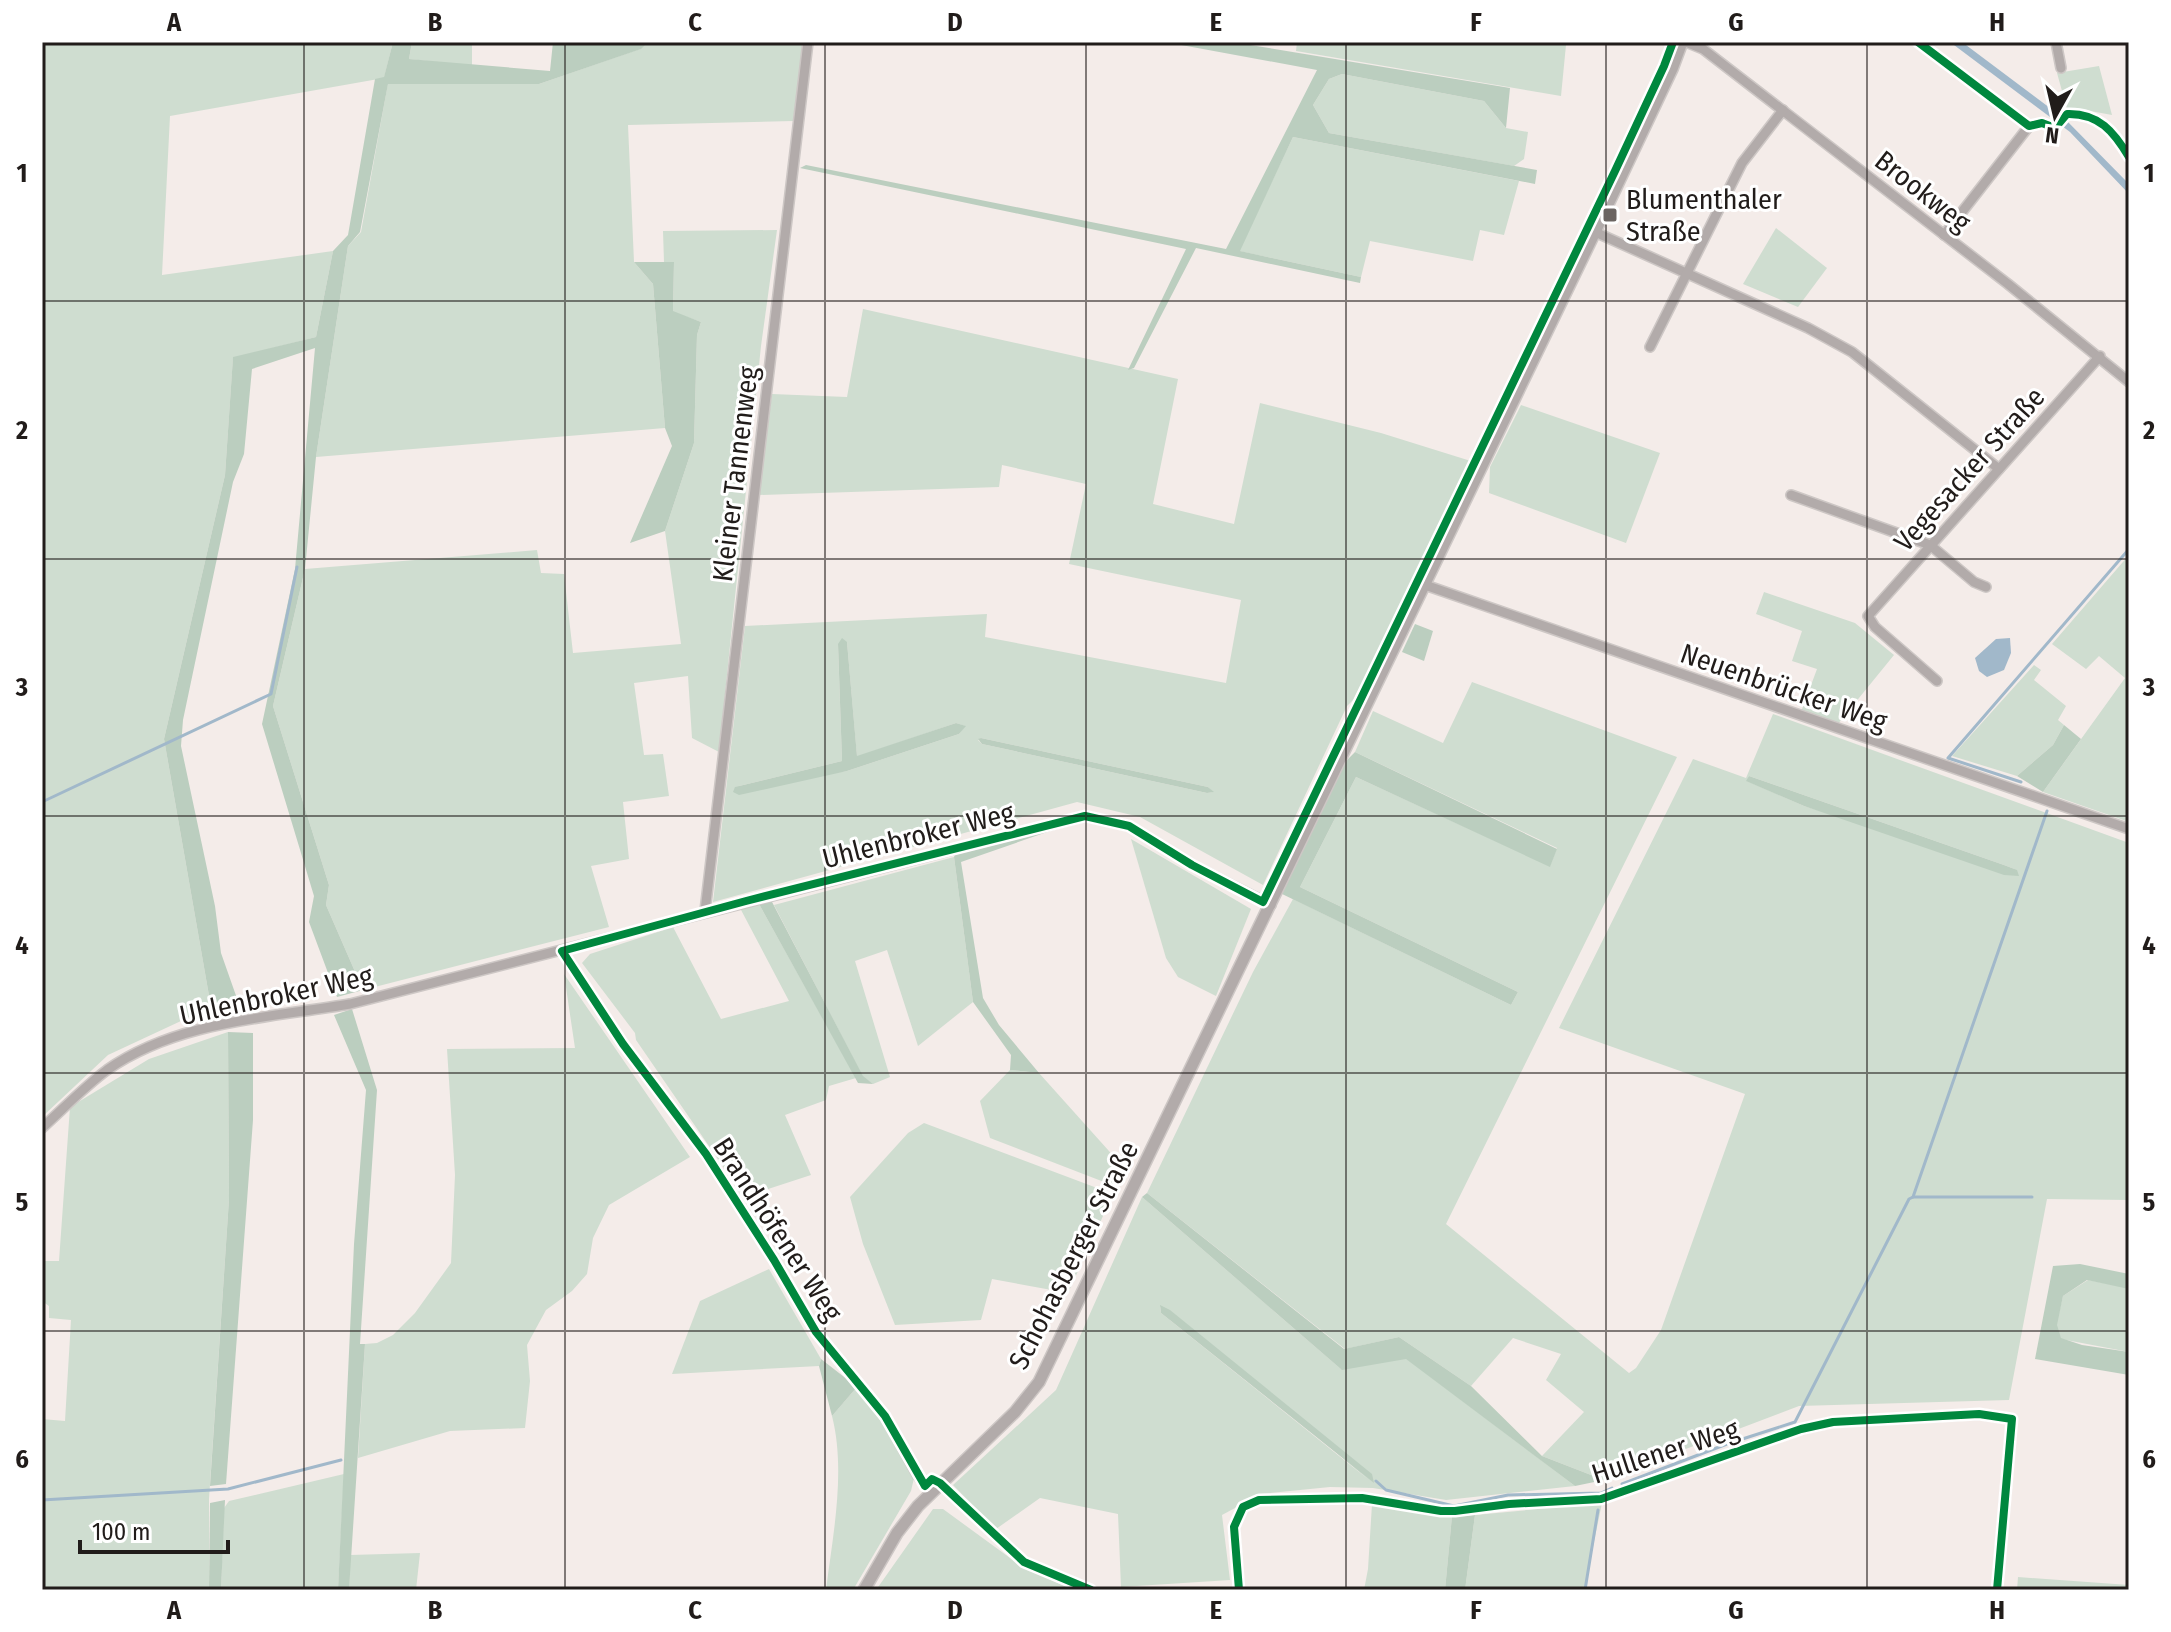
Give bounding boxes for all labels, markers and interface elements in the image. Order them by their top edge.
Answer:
text: A [166,7,182,38]
text: B [428,7,443,38]
text: C [688,7,702,38]
text: D [947,7,963,38]
text: E [1210,7,1222,38]
text: F [1470,7,1482,38]
text: G [1728,7,1744,38]
text: H [1989,7,2005,38]
north arrow [2015,76,2095,156]
text: N [2044,121,2061,150]
street label: Brookweg [1868,144,1978,239]
text: 1 [17,158,28,189]
text: 1 [2144,158,2155,189]
place label: Blumenthaler Straße [1626,183,1782,248]
marker: Blumenthaler Straße [1601,206,1619,224]
street label: Kleiner Tannenweg [706,364,765,584]
street label: Vegesacker Straße [1887,381,2052,558]
text: 2 [15,415,28,446]
text: 2 [2142,415,2155,446]
street label: Neuenbrücker Weg [1676,637,1892,739]
text: 3 [15,672,28,703]
text: 3 [2142,672,2155,703]
street label: Uhlenbroker Weg [819,796,1018,875]
text: 4 [15,930,29,961]
text: 4 [2142,930,2156,961]
street label: Uhlenbroker Weg [177,959,376,1032]
street label: Brandhöfener Weg [706,1131,850,1328]
street label: Schohasberger Straße [1002,1136,1145,1375]
text: 5 [16,1187,29,1218]
text: 5 [2143,1187,2156,1218]
street label: Hullener Weg [1587,1412,1744,1491]
text: 6 [15,1444,29,1475]
text: 6 [2142,1444,2156,1475]
scale bar [80,1504,228,1554]
text: 100 m [92,1518,150,1546]
text: A [166,1595,182,1626]
text: B [428,1595,443,1626]
text: C [688,1595,702,1626]
text: D [947,1595,963,1626]
text: E [1210,1595,1222,1626]
text: F [1470,1595,1482,1626]
text: G [1728,1595,1744,1626]
text: H [1989,1595,2005,1626]

